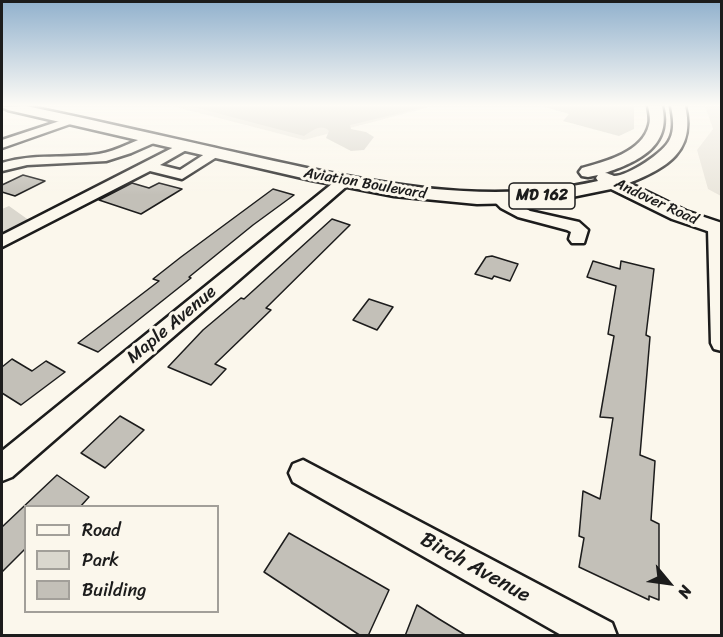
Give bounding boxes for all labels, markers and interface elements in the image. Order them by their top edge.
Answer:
street label: Aviation Boulevard [302,164,428,204]
street label: Andover Road [611,175,701,229]
road number: MD 162 [509,183,575,209]
street label: Maple Avenue [123,281,221,369]
legend [24,505,219,613]
text: Road [82,514,121,546]
street label: Birch Avenue [416,527,534,609]
text: Park [82,544,119,576]
north arrow [639,553,699,613]
text: Building [82,574,146,606]
text: N [670,580,701,604]

